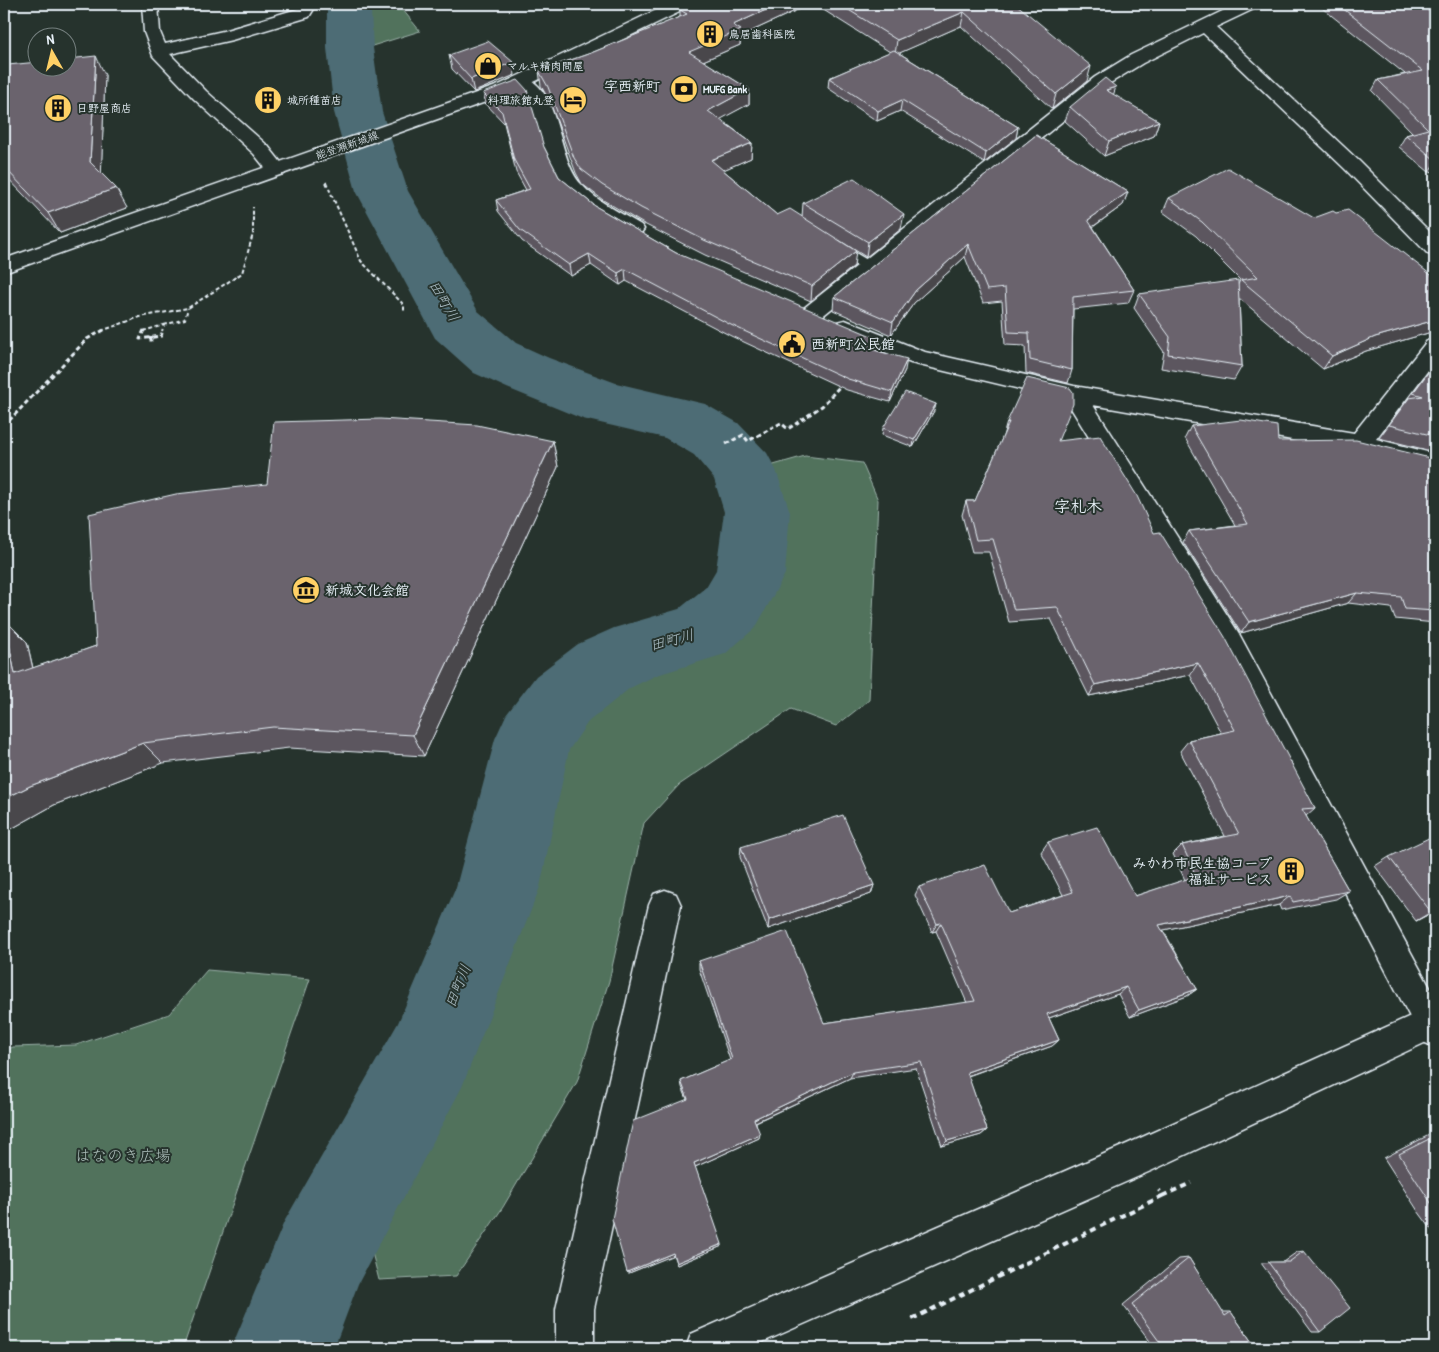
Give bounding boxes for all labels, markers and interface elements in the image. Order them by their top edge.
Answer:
building icon: 鳥居歯科医院 [695,19,725,49]
place label: 鳥居歯科医院 [729,27,795,41]
north arrow [28,28,78,78]
text: N [45,29,56,49]
shop icon: マルキ精肉問屋 [473,51,503,81]
place label: マルキ精肉問屋 [507,59,584,73]
bank icon: MUFG Bank [669,74,699,104]
district label: 字西新町 [604,76,660,95]
place label: MUFG Bank [703,82,747,96]
building icon: 城所種苗店 [253,85,283,115]
hotel icon: 料理旅館丸登 [558,85,588,115]
building icon: 日野屋商店 [43,93,73,123]
place label: 城所種苗店 [287,93,342,107]
place label: 料理旅館丸登 [488,93,554,107]
place label: 日野屋商店 [77,101,132,115]
street label: 能登瀬新城線 [314,128,380,162]
water label: 田町川 [424,276,465,325]
public building icon: 西新町公民館 [777,329,807,359]
place label: 西新町公民館 [811,334,895,353]
district label: 字札木 [1054,495,1102,517]
museum icon: 新城文化会館 [291,575,321,605]
place label: 新城文化会館 [325,580,409,599]
water label: 田町川 [647,624,696,655]
place label: みかわ市民生協コープ 福祉サービス [1133,853,1272,888]
building icon: みかわ市民生協コープ 福祉サービス [1276,856,1306,886]
water label: 田町川 [439,961,476,1011]
park label: はなのき広場 [75,1144,171,1166]

